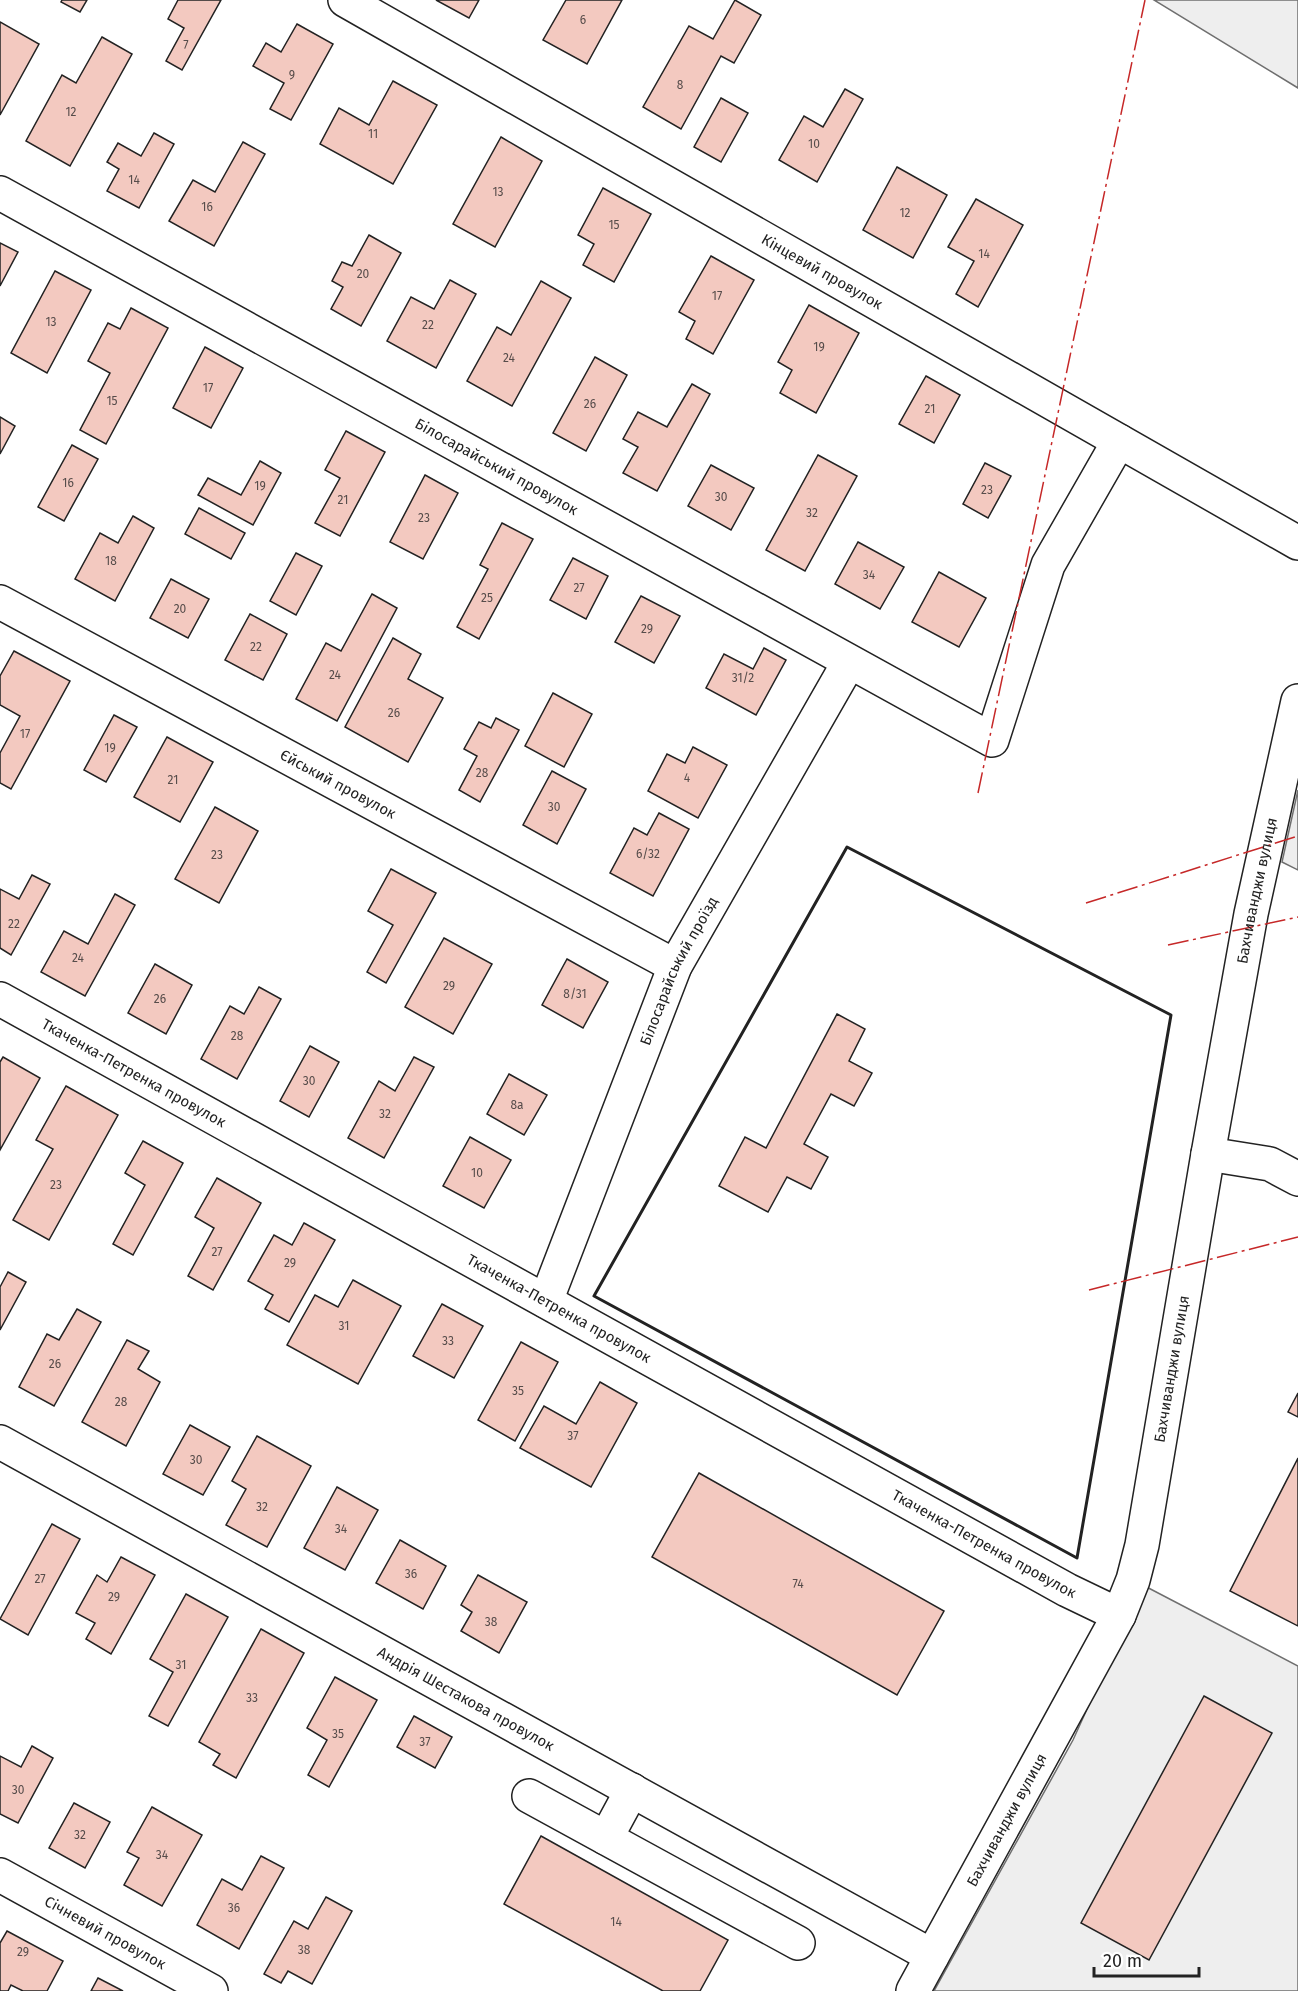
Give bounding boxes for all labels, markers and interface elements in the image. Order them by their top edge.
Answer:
house number: 6 [580,13,586,27]
house number: 7 [183,38,189,52]
house number: 9 [289,68,295,82]
house number: 8 [677,78,684,92]
house number: 12 [65,105,77,119]
house number: 11 [368,127,378,141]
house number: 10 [808,137,820,151]
house number: 14 [128,173,140,187]
house number: 13 [492,185,504,199]
house number: 16 [201,200,213,214]
house number: 12 [899,206,911,220]
house number: 15 [608,218,620,232]
street label: Кінцевий провулок [758,230,886,314]
house number: 14 [978,247,990,261]
house number: 20 [357,267,370,281]
house number: 17 [712,289,722,303]
house number: 13 [45,315,57,329]
house number: 22 [422,318,434,332]
house number: 19 [813,340,825,354]
house number: 24 [503,351,516,365]
house number: 17 [203,381,213,395]
house number: 15 [106,394,118,408]
house number: 26 [584,397,596,411]
house number: 21 [925,402,935,416]
street label: Білосарайський провулок [412,415,581,519]
house number: 16 [62,476,74,490]
house number: 19 [254,479,266,493]
house number: 23 [981,483,993,497]
house number: 30 [715,490,728,504]
house number: 21 [338,493,348,507]
house number: 32 [806,506,818,520]
house number: 23 [418,511,430,525]
house number: 18 [105,554,117,568]
house number: 34 [863,568,876,582]
house number: 27 [573,581,585,595]
house number: 25 [481,591,493,605]
house number: 20 [174,602,187,616]
house number: 29 [641,622,653,636]
house number: 22 [250,640,262,654]
house number: 24 [329,668,342,682]
house number: 31/2 [732,671,754,685]
house number: 26 [388,706,400,720]
house number: 17 [20,727,30,741]
house number: 19 [104,741,116,755]
street label: Єйський провулок [277,746,399,823]
house number: 28 [476,766,489,780]
house number: 4 [684,771,691,785]
house number: 21 [168,773,178,787]
house number: 30 [548,800,561,814]
street label: Бахчиванджи вулиця [1233,816,1281,965]
house number: 6/32 [636,847,660,861]
house number: 23 [211,848,223,862]
street label: Білосарайський проїзд [636,893,722,1048]
house number: 22 [8,917,20,931]
house number: 24 [72,951,85,965]
house number: 29 [443,979,455,993]
house number: 8/31 [563,987,587,1001]
house number: 26 [154,992,166,1006]
street label: Ткаченка-Петренка провулок [39,1015,229,1131]
house number: 28 [231,1029,244,1043]
house number: 30 [303,1074,316,1088]
house number: 8а [510,1098,524,1112]
house number: 32 [379,1107,391,1121]
house number: 10 [471,1166,483,1180]
house number: 23 [50,1178,62,1192]
house number: 27 [211,1245,223,1259]
street label: Ткаченка-Петренка провулок [464,1250,654,1367]
house number: 29 [284,1256,296,1270]
street label: Бахчиванджи вулиця [1150,1294,1193,1444]
house number: 31 [339,1319,349,1333]
house number: 33 [442,1334,454,1348]
house number: 26 [49,1357,61,1371]
house number: 35 [512,1384,524,1398]
house number: 28 [115,1395,128,1409]
house number: 37 [567,1429,579,1443]
house number: 30 [190,1453,203,1467]
street label: Ткаченка-Петренка провулок [889,1486,1079,1602]
house number: 32 [256,1500,268,1514]
house number: 34 [335,1522,348,1536]
house number: 36 [405,1567,417,1581]
house number: 27 [34,1572,46,1586]
house number: 74 [792,1577,804,1591]
house number: 29 [108,1590,120,1604]
house number: 38 [485,1615,498,1629]
street label: Андрія Шестакова провулок [374,1643,558,1755]
house number: 31 [176,1658,186,1672]
house number: 33 [246,1691,258,1705]
house number: 35 [332,1727,344,1741]
house number: 37 [419,1735,431,1749]
street label: Бахчиванджи вулиця [963,1750,1050,1890]
house number: 30 [12,1783,25,1797]
house number: 32 [74,1828,86,1842]
house number: 34 [156,1848,169,1862]
street label: Січневий провулок [41,1892,169,1973]
house number: 36 [228,1901,240,1915]
house number: 14 [610,1915,622,1929]
scale bar [1094,1940,1199,1978]
house number: 38 [298,1943,311,1957]
house number: 29 [17,1945,29,1959]
text: 20 m [1103,1950,1142,1972]

